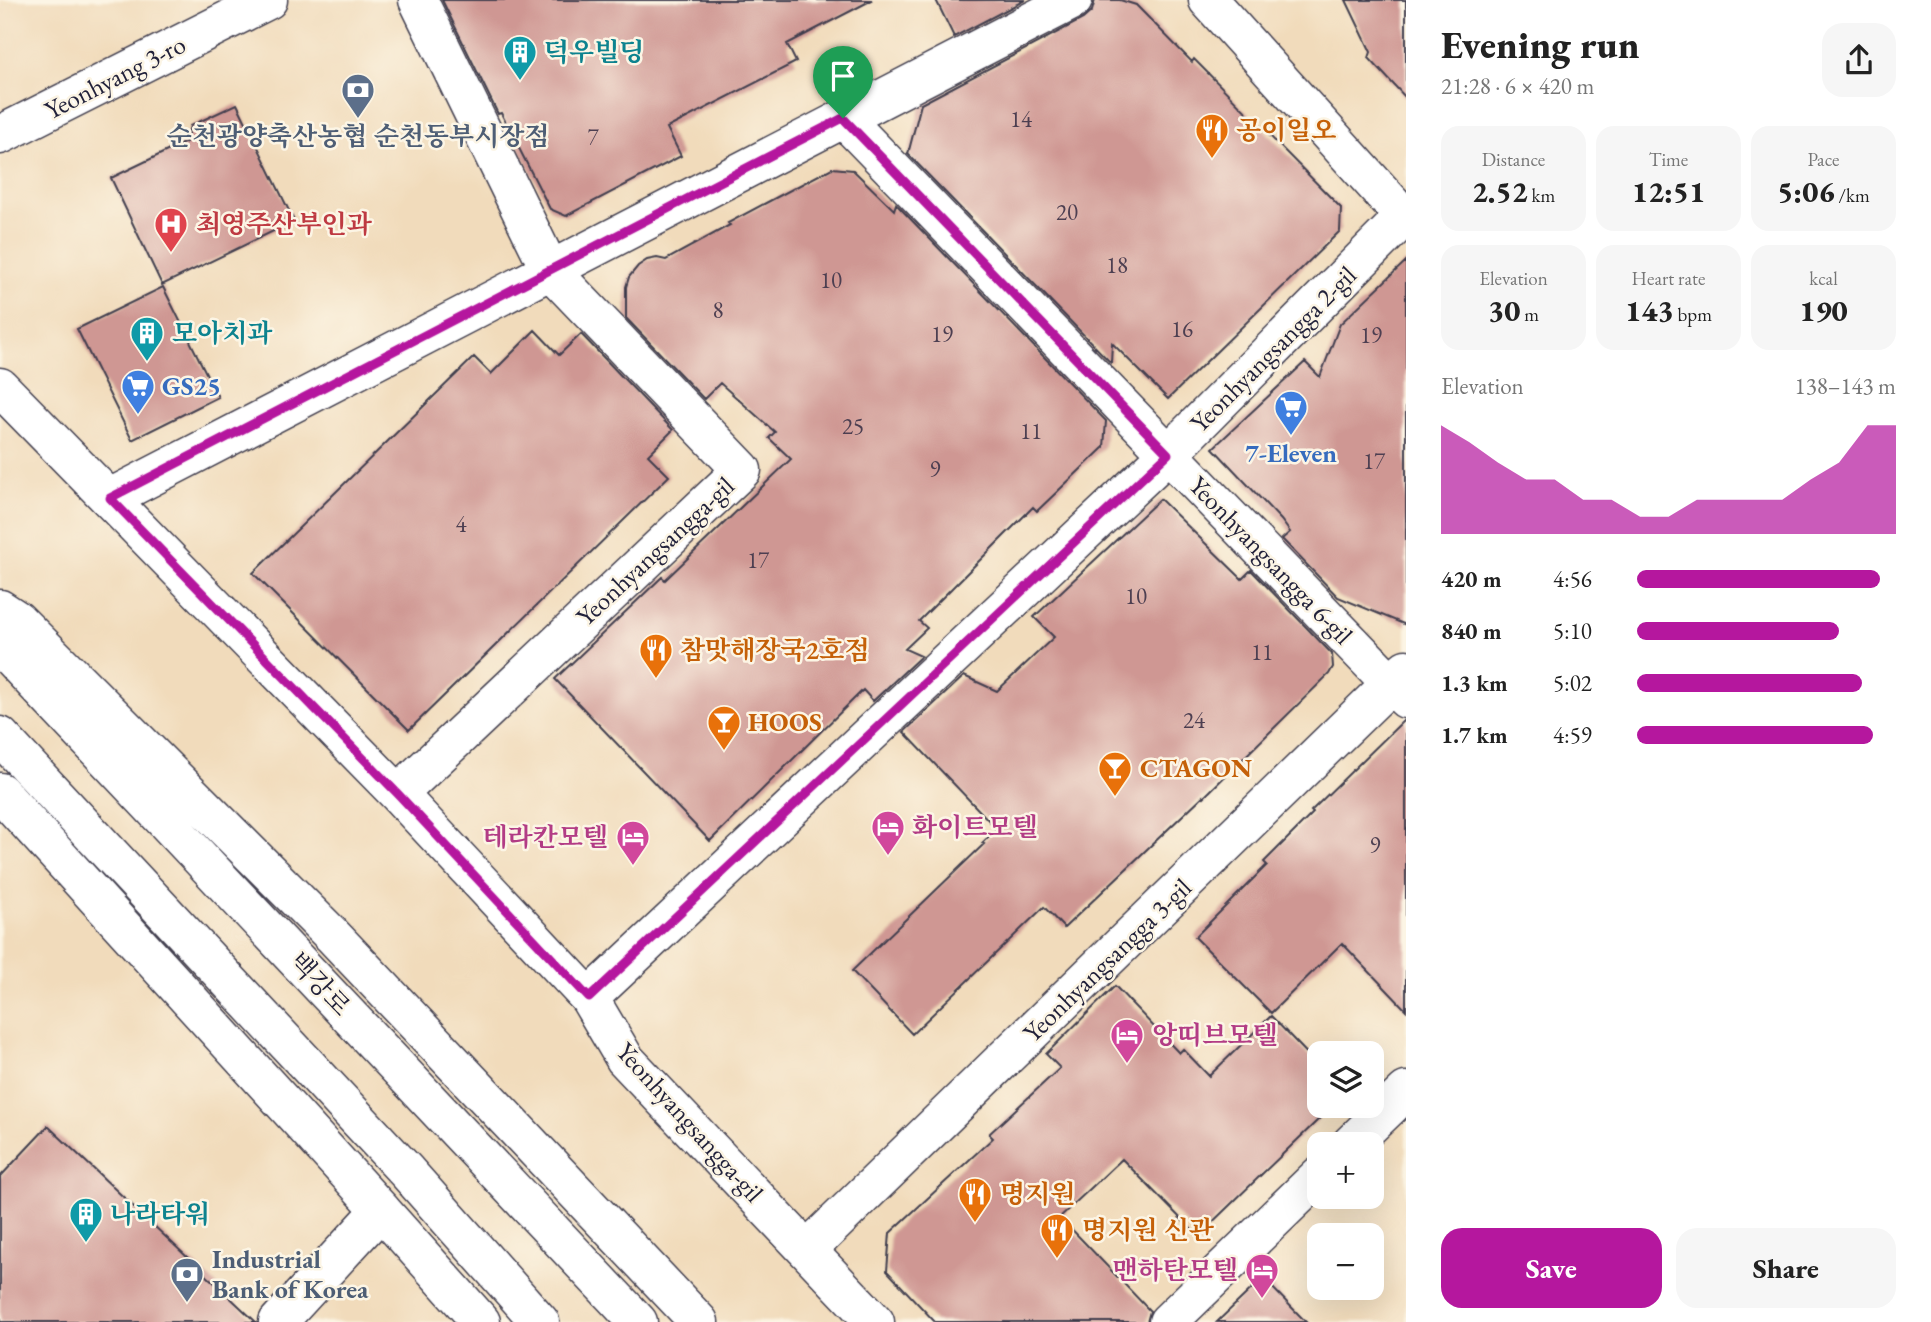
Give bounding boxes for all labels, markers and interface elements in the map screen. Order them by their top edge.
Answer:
text: Evening run [1441,20,1639,69]
button: share [1822,23,1896,97]
street label: Yeonhyang 3-ro [39,27,191,127]
building icon: 덕우빌딩 [501,33,539,82]
place label: 덕우빌딩 [544,35,644,69]
pin [813,46,873,118]
icon: arrive [824,57,862,95]
bank icon: 순천광양축산농협 순천동부시장점 [339,71,377,120]
text: 21:28 · 6 × 420 m [1441,71,1594,101]
house number: 14 [1010,104,1033,134]
restaurant icon: 공이일오 [1193,111,1231,160]
place label: 공이일오 [1236,113,1336,147]
place label: 순천광양축산농협 순천동부시장점 [167,119,549,153]
house number: 7 [587,122,599,152]
text: Distance [1482,147,1545,172]
text: Time [1649,147,1688,172]
text: Pace [1808,147,1839,172]
text: 2.52 [1472,172,1528,211]
text: 12:51 [1632,172,1705,211]
text: 5:06 [1777,172,1835,211]
text: km [1528,183,1555,208]
text: /km [1835,183,1870,208]
house number: 20 [1056,197,1078,227]
hospital icon: 최영주산부인과 [152,205,190,254]
place label: 최영주산부인과 [196,207,373,241]
house number: 18 [1106,250,1128,280]
street label: Yeonhyangsangga 2-gil [1183,259,1363,439]
house number: 10 [820,265,842,295]
text: Elevation [1479,266,1548,291]
text: Heart rate [1632,266,1705,291]
text: kcal [1809,266,1838,291]
text: 30 [1488,291,1520,330]
text: 143 [1625,291,1674,330]
text: 190 [1799,291,1848,330]
house number: 8 [712,295,724,325]
text: m [1520,302,1539,327]
text: bpm [1674,302,1712,327]
building icon: 모아치과 [128,314,166,363]
house number: 16 [1171,314,1193,344]
place label: 모아치과 [172,316,273,350]
house number: 19 [931,319,953,349]
house number: 19 [1360,320,1382,350]
supermarket icon: GS25 [119,367,157,416]
place label: GS25 [162,369,221,403]
text: Elevation [1441,371,1524,401]
text: 138–143 m [1795,371,1896,401]
supermarket icon: 7-Eleven [1272,388,1310,437]
house number: 25 [842,411,864,441]
house number: 11 [1020,416,1042,446]
place label: 7-Eleven [1245,436,1337,470]
house number: 17 [1363,446,1386,476]
house number: 9 [929,454,941,484]
street label: Yeonhyangsangga 6-gil [1182,468,1360,652]
street label: Yeonhyangsangga-gil [569,469,741,633]
house number: 4 [455,509,467,539]
house number: 17 [747,545,770,575]
text: 420 m [1441,564,1502,594]
text: 4:56 [1553,564,1592,594]
house number: 10 [1125,581,1147,611]
text: 840 m [1441,616,1502,646]
text: 5:10 [1553,616,1592,646]
restaurant icon: 참맛해장국2호점 [637,631,675,680]
place label: 참맛해장국2호점 [680,633,870,667]
house number: 11 [1251,637,1273,667]
text: 1.3 km [1441,668,1508,698]
text: 5:02 [1553,668,1592,698]
bar icon: HOOS [705,703,743,752]
place label: HOOS [748,705,822,739]
house number: 24 [1183,705,1206,735]
text: 1.7 km [1441,720,1508,750]
text: 4:59 [1553,720,1592,750]
bar icon: CTAGON [1096,749,1134,798]
place label: CTAGON [1140,751,1252,785]
hotel icon: 화이트모텔 [869,808,907,857]
place label: 화이트모텔 [912,810,1038,844]
hotel icon: 테라칸모텔 [614,818,652,867]
place label: 테라칸모텔 [482,820,608,854]
house number: 9 [1369,830,1381,860]
street label: Yeonhyangsangga 3-gil [1015,871,1199,1049]
street label: 백강로 [282,945,358,1023]
hotel icon: 앙띠브모텔 [1108,1016,1146,1065]
place label: 앙띠브모텔 [1152,1018,1278,1052]
street label: Yeonhyangsangga-gil [609,1035,771,1209]
map controls [1307,1041,1384,1300]
button: layers [1307,1041,1384,1118]
button: + [1307,1132,1384,1209]
restaurant icon: 명지원 [956,1175,994,1224]
place label: 명지원 [1000,1177,1075,1211]
building icon: 나라타워 [67,1195,105,1244]
place label: 나라타워 [110,1197,210,1231]
restaurant icon: 명지원 신관 [1038,1211,1076,1260]
place label: 명지원 신관 [1082,1213,1215,1247]
button: − [1307,1223,1384,1300]
button: Save [1441,1228,1662,1308]
button: Share [1676,1228,1896,1308]
place label: Industrial Bank of Korea [212,1242,369,1306]
hotel icon: 맨하탄모텔 [1243,1251,1281,1300]
place label: 맨하탄모텔 [1112,1253,1238,1287]
bank icon: Industrial Bank of Korea [168,1255,206,1304]

